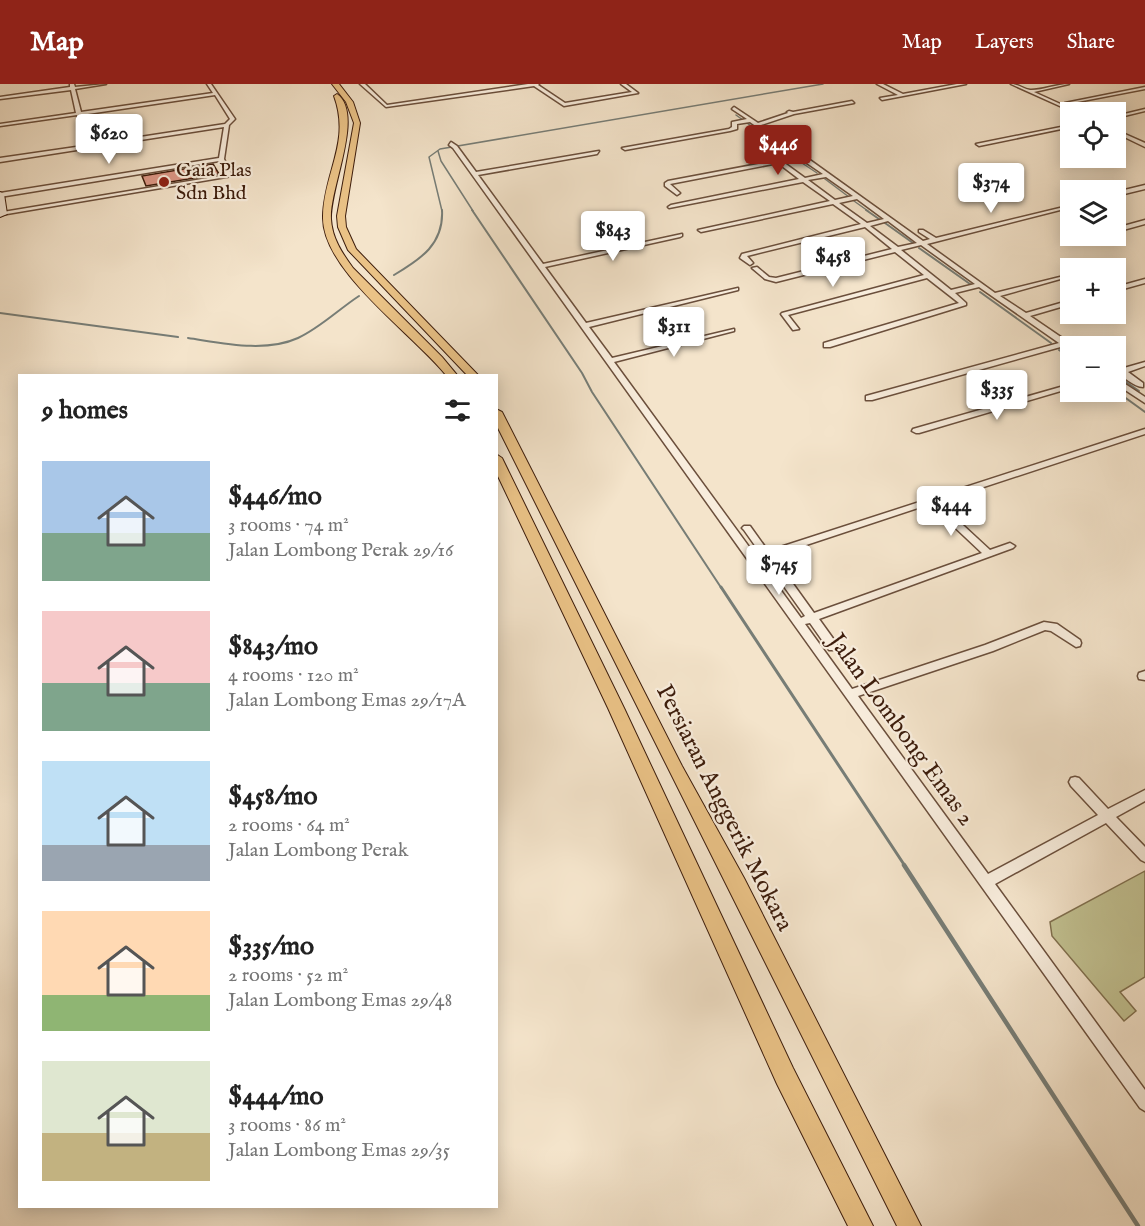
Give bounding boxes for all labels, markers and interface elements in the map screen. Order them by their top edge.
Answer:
text: Map [30,25,84,60]
text: Map [902,29,942,56]
text: Layers [975,29,1034,56]
text: Share [1067,29,1115,56]
map controls [1060,102,1126,402]
button: locate [1060,102,1126,168]
pin: $620 [73,114,145,165]
text: $620 [90,121,128,146]
pin: $446 [742,125,814,176]
text: $446 [758,132,798,157]
place label: Gaia Plas Sdn Bhd [176,158,252,206]
pin: $374 [955,163,1027,214]
text: $374 [972,170,1010,195]
marker: Gaia Plas Sdn Bhd [157,175,171,189]
button: layers [1060,180,1126,246]
pin: $843 [577,211,649,262]
text: $843 [595,218,631,243]
pin: $458 [797,237,869,288]
text: $458 [815,244,851,269]
button: + [1060,258,1126,324]
pin: $311 [638,307,710,358]
text: $311 [657,314,691,339]
button: − [1060,336,1126,402]
pin: $335 [961,370,1033,421]
text: $335 [980,377,1014,402]
text: 9 homes [42,394,128,427]
icon: filters [441,394,474,427]
text: $446/mo [228,480,322,513]
icon: home [90,485,162,557]
pin: $444 [915,486,987,537]
text: $444 [931,493,971,518]
text: 3 rooms · 74 m² [228,513,349,538]
text: Jalan Lombong Perak 29/16 [228,538,453,563]
pin: $745 [743,545,815,596]
text: $745 [760,552,798,577]
street label: Jalan Lombong Emas 2 [819,625,981,832]
text: $843/mo [228,630,318,663]
icon: home [90,635,162,707]
text: 4 rooms · 120 m² [228,663,359,688]
street label: Persiaran Anggerik Mokara [648,679,800,937]
text: Jalan Lombong Emas 29/17A [228,688,466,713]
text: $458/mo [228,780,318,813]
icon: home [90,785,162,857]
text: 2 rooms · 64 m² [228,813,350,838]
text: Jalan Lombong Perak [228,838,408,863]
text: $335/mo [228,930,314,963]
icon: home [90,935,162,1007]
text: 2 rooms · 52 m² [228,963,348,988]
text: Jalan Lombong Emas 29/48 [228,988,452,1013]
text: $444/mo [228,1080,324,1113]
icon: home [90,1085,162,1157]
text: 3 rooms · 86 m² [228,1113,346,1138]
text: Jalan Lombong Emas 29/35 [228,1138,450,1163]

